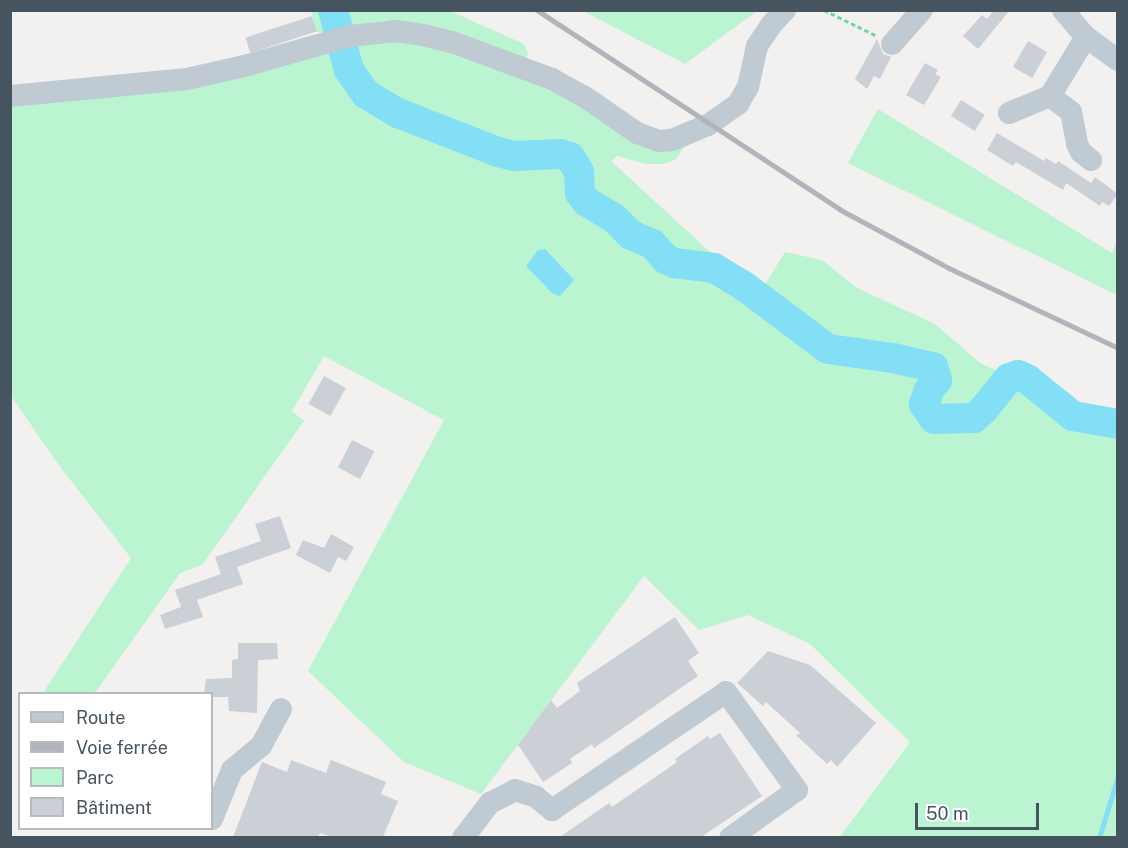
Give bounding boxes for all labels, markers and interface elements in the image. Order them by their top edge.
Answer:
legend [18,692,213,830]
text: Route [76,707,125,728]
text: Voie ferrée [76,737,168,758]
text: Parc [76,767,114,788]
scale bar [918,791,1042,829]
text: Bâtiment [76,797,152,818]
text: 50 m [926,803,969,824]

